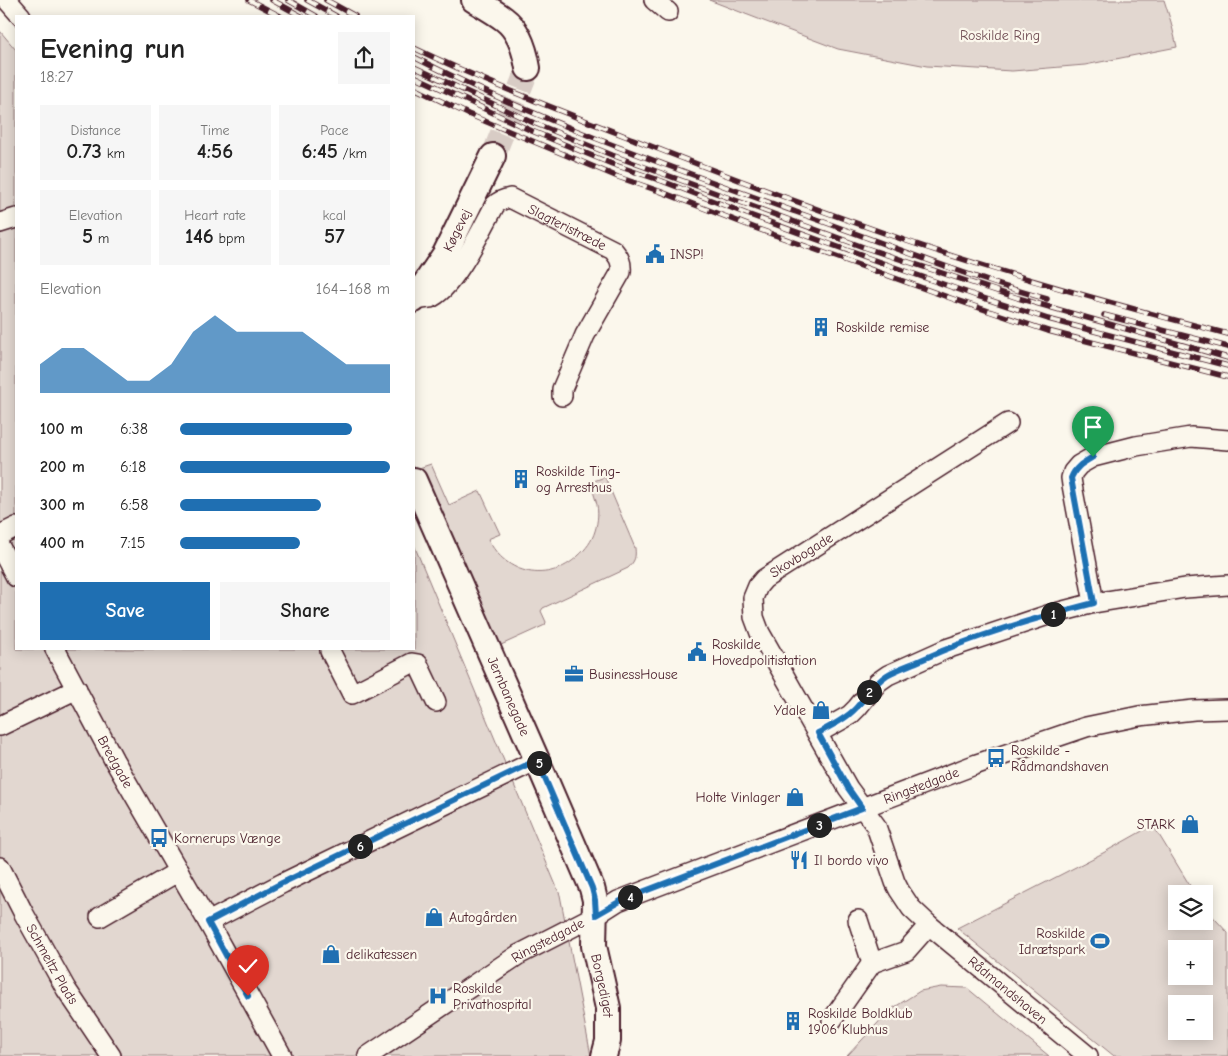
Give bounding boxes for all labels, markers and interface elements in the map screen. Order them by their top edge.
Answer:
park label: Roskilde Ring [960,27,1040,44]
button: share [338,32,390,84]
text: Evening run [40,33,185,65]
text: 18:27 [40,68,73,86]
text: Distance [71,122,121,139]
text: Time [200,122,230,139]
text: Pace [320,122,348,139]
text: 0.73 [66,139,102,163]
text: 4:56 [197,139,233,163]
text: 6:45 [302,139,338,163]
text: km [102,145,125,162]
text: /km [338,145,367,162]
street label: Slagteristræde [525,200,609,254]
street label: Køgevej [439,206,475,255]
text: Elevation [69,207,122,224]
text: Heart rate [184,207,246,224]
text: kcal [323,207,346,224]
text: 5 [82,224,93,248]
text: 146 [185,224,214,248]
text: 57 [324,224,345,248]
text: m [93,230,109,247]
text: bpm [214,230,245,247]
public building icon: INSP! [644,243,666,265]
place label: INSP! [670,246,704,263]
text: Elevation [40,280,101,298]
text: 164–168 m [316,280,390,298]
building icon: Roskilde remise [810,316,832,338]
place label: Roskilde remise [836,319,929,336]
pin [1072,406,1114,457]
icon: arrive [1079,413,1107,441]
text: 100 m [40,420,83,438]
text: 6:38 [120,420,148,438]
text: 200 m [40,458,85,476]
text: 6:18 [120,458,146,476]
place label: Roskilde Ting- og Arresthus [536,463,621,496]
building icon: Roskilde Ting- og Arresthus [510,468,532,490]
text: 300 m [40,496,85,514]
text: 6:58 [120,496,148,514]
street label: Skovbogade [767,529,836,582]
text: 400 m [40,534,84,552]
text: 7:15 [120,534,145,552]
button: Save [40,582,210,640]
button: Share [220,582,390,640]
pin: 1 [1040,602,1066,626]
text: 1 [1051,606,1056,623]
place label: Roskilde Hovedpolitistation [712,636,817,669]
public building icon: Roskilde Hovedpolitistation [686,641,708,663]
street label: Jernbanegade [484,654,533,739]
office icon: BusinessHouse [563,663,585,685]
place label: BusinessHouse [589,666,678,683]
pin: 2 [856,680,882,704]
text: 2 [866,684,873,701]
shop icon: Ydale [810,699,832,721]
place label: Ydale [774,702,806,719]
street label: Bredgade [94,733,137,791]
place label: Roskilde - Rådmandshaven [1011,742,1109,775]
bus stop icon: Roskilde - Rådmandshaven [985,747,1007,769]
pin: 5 [526,750,552,776]
text: 5 [536,755,543,772]
street label: Ringstedgade [881,764,962,808]
shop icon: Holte Vinlager [784,786,806,808]
place label: Holte Vinlager [695,789,780,806]
pin: 3 [806,812,832,838]
shop icon: STARK [1179,813,1201,835]
place label: STARK [1137,816,1175,833]
text: 3 [816,817,823,834]
bus stop icon: Kornerups Vænge [148,827,170,849]
place label: Kornerups Vænge [174,830,281,847]
pin: 6 [348,834,372,858]
text: 6 [357,838,364,855]
restaurant icon: Il bordo vivo [788,849,810,871]
place label: Il bordo vivo [814,852,889,869]
pin: 4 [618,884,642,910]
map controls [1168,885,1213,1040]
button: layers [1168,885,1213,930]
text: 4 [627,889,634,906]
shop icon: Autogården [423,906,445,928]
place label: Autogården [449,909,517,926]
street label: Ringstedgade [508,915,587,966]
street label: Schmeltz Plads [22,921,82,1008]
place label: Roskilde Idrætspark [1019,925,1085,958]
sports icon: Roskilde Idrætspark [1089,930,1111,952]
button: + [1168,940,1213,985]
shop icon: delikatessen [320,943,342,965]
pin [227,945,269,996]
place label: delikatessen [346,946,417,963]
icon: check [234,952,262,980]
street label: Borgediget [587,952,616,1018]
street label: Rådmandshaven [964,953,1051,1028]
place label: Roskilde Privathospital [453,980,532,1013]
hospital icon: Roskilde Privathospital [427,985,449,1007]
button: − [1168,995,1213,1040]
place label: Roskilde Boldklub 1906 Klubhus [808,1005,913,1038]
building icon: Roskilde Boldklub 1906 Klubhus [782,1010,804,1032]

